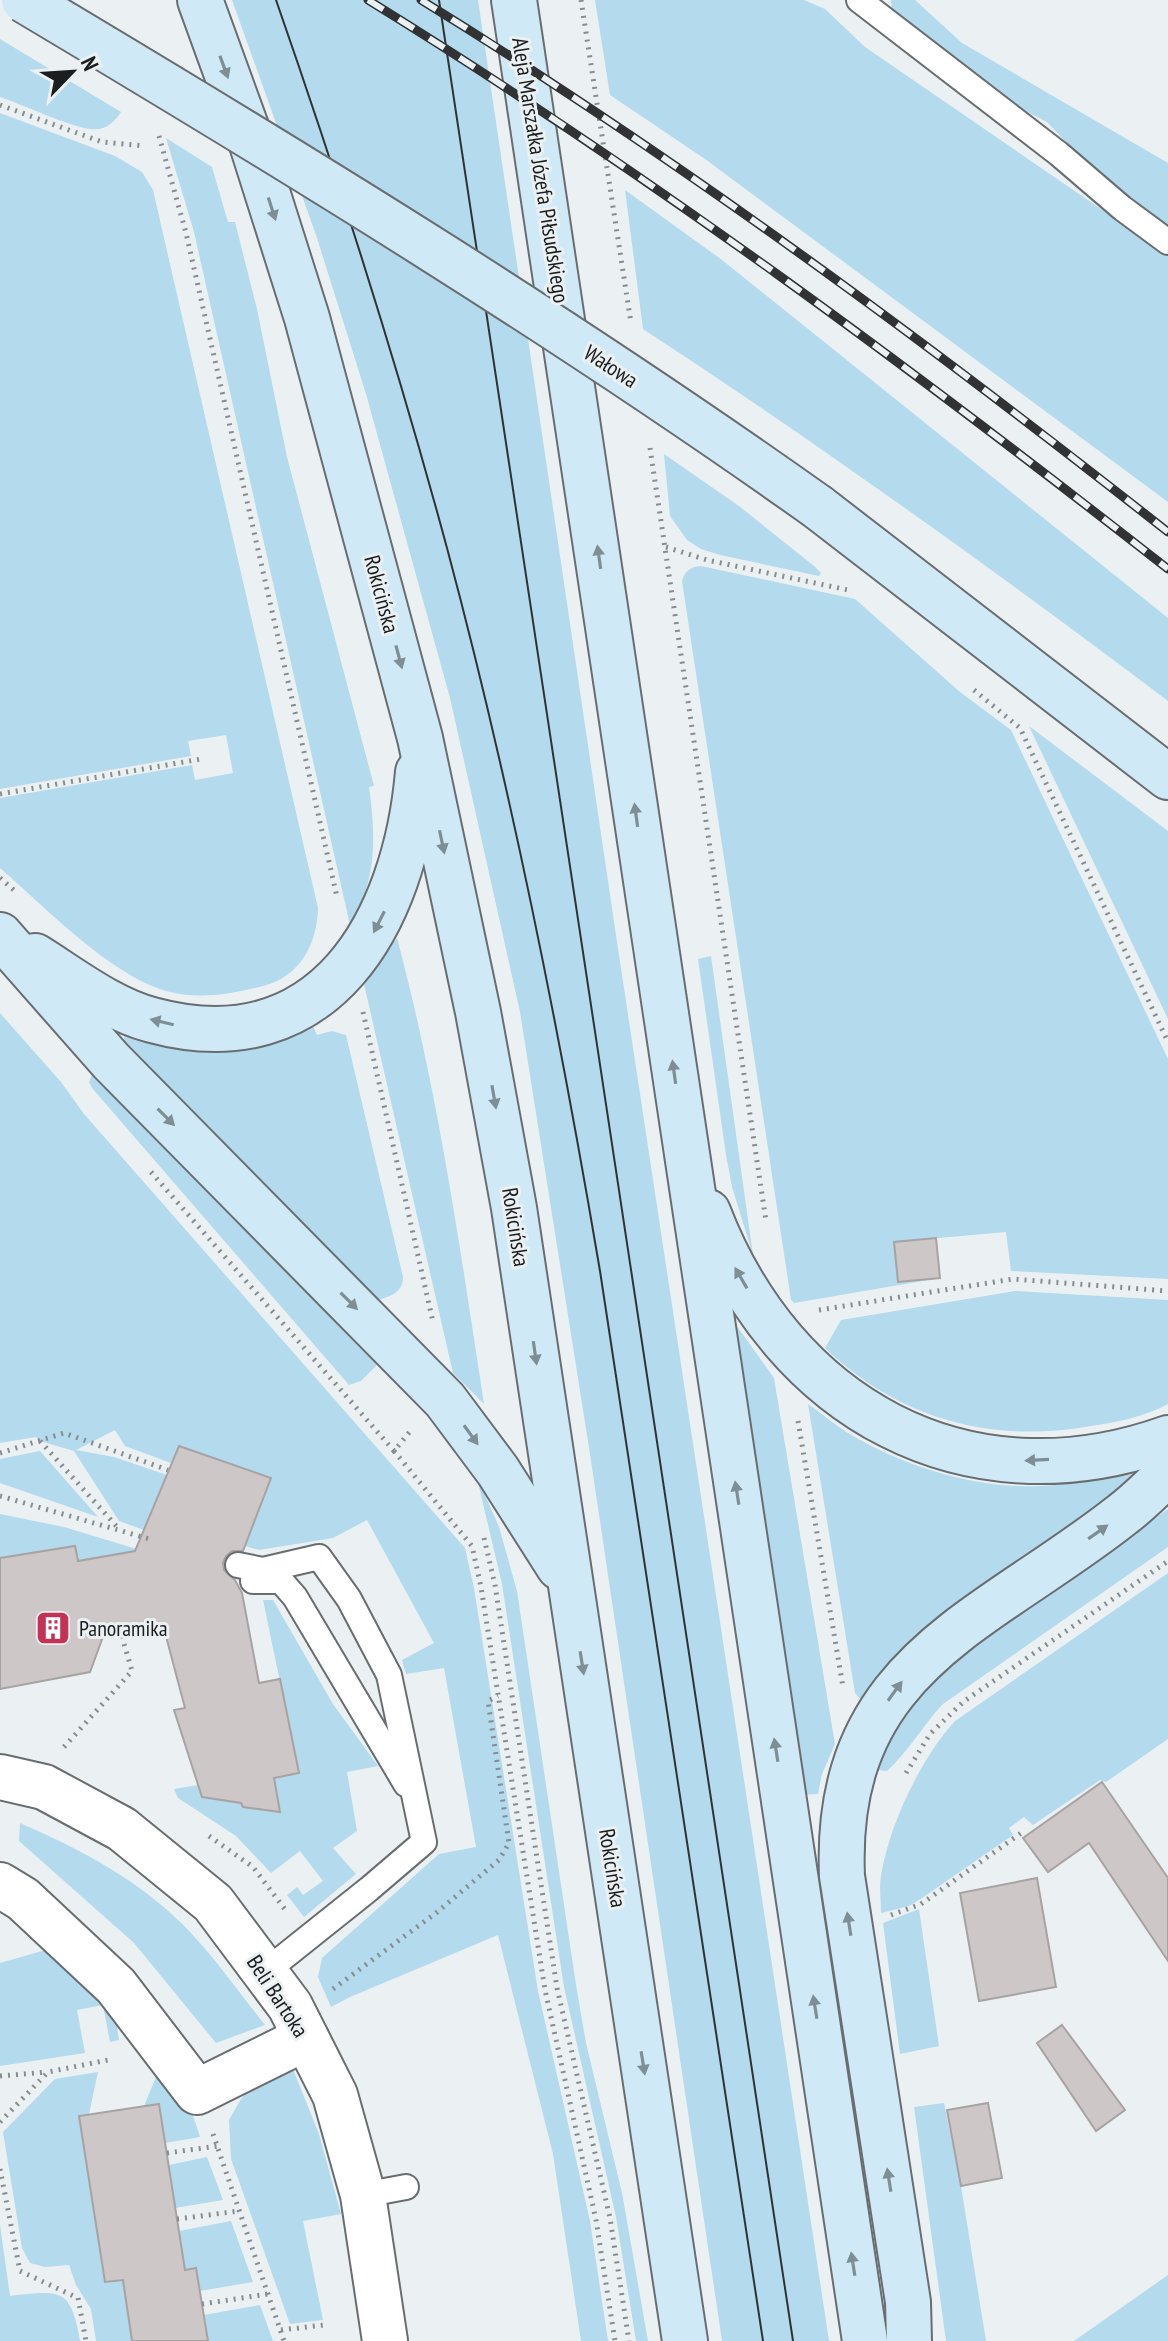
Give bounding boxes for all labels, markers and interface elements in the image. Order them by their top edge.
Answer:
north arrow [32,32,112,112]
street label: Aleja Marszałka Józefa Piłsudskiego [506,35,576,305]
text: N [75,52,105,75]
one-way arrow [218,55,231,79]
one-way arrow [267,197,279,221]
street label: Wałowa [579,338,643,394]
one-way arrow [592,544,604,569]
street label: Rokicińska [358,552,406,636]
one-way arrow [393,644,405,669]
one-way arrow [629,802,642,827]
one-way arrow [436,830,449,855]
one-way arrow [372,911,385,934]
one-way arrow [149,1016,174,1028]
one-way arrow [667,1059,680,1084]
one-way arrow [488,1085,500,1110]
one-way arrow [156,1107,175,1126]
street label: Rokicińska [496,1186,536,1268]
one-way arrow [734,1267,748,1289]
one-way arrow [339,1291,358,1310]
one-way arrow [529,1341,542,1366]
one-way arrow [463,1424,479,1446]
one-way arrow [1024,1454,1049,1467]
one-way arrow [730,1480,743,1505]
one-way arrow [1088,1525,1109,1540]
building icon: Panoramika [34,1609,72,1647]
place label: Panoramika [79,1614,168,1642]
one-way arrow [576,1651,589,1676]
one-way arrow [887,1681,902,1702]
one-way arrow [769,1737,782,1762]
street label: Rokicińska [593,1827,633,1909]
one-way arrow [843,1911,855,1936]
street label: Beli Bartoka [241,1950,315,2042]
one-way arrow [808,1994,821,2019]
one-way arrow [637,2051,650,2076]
one-way arrow [882,2168,895,2193]
one-way arrow [846,2251,859,2276]

